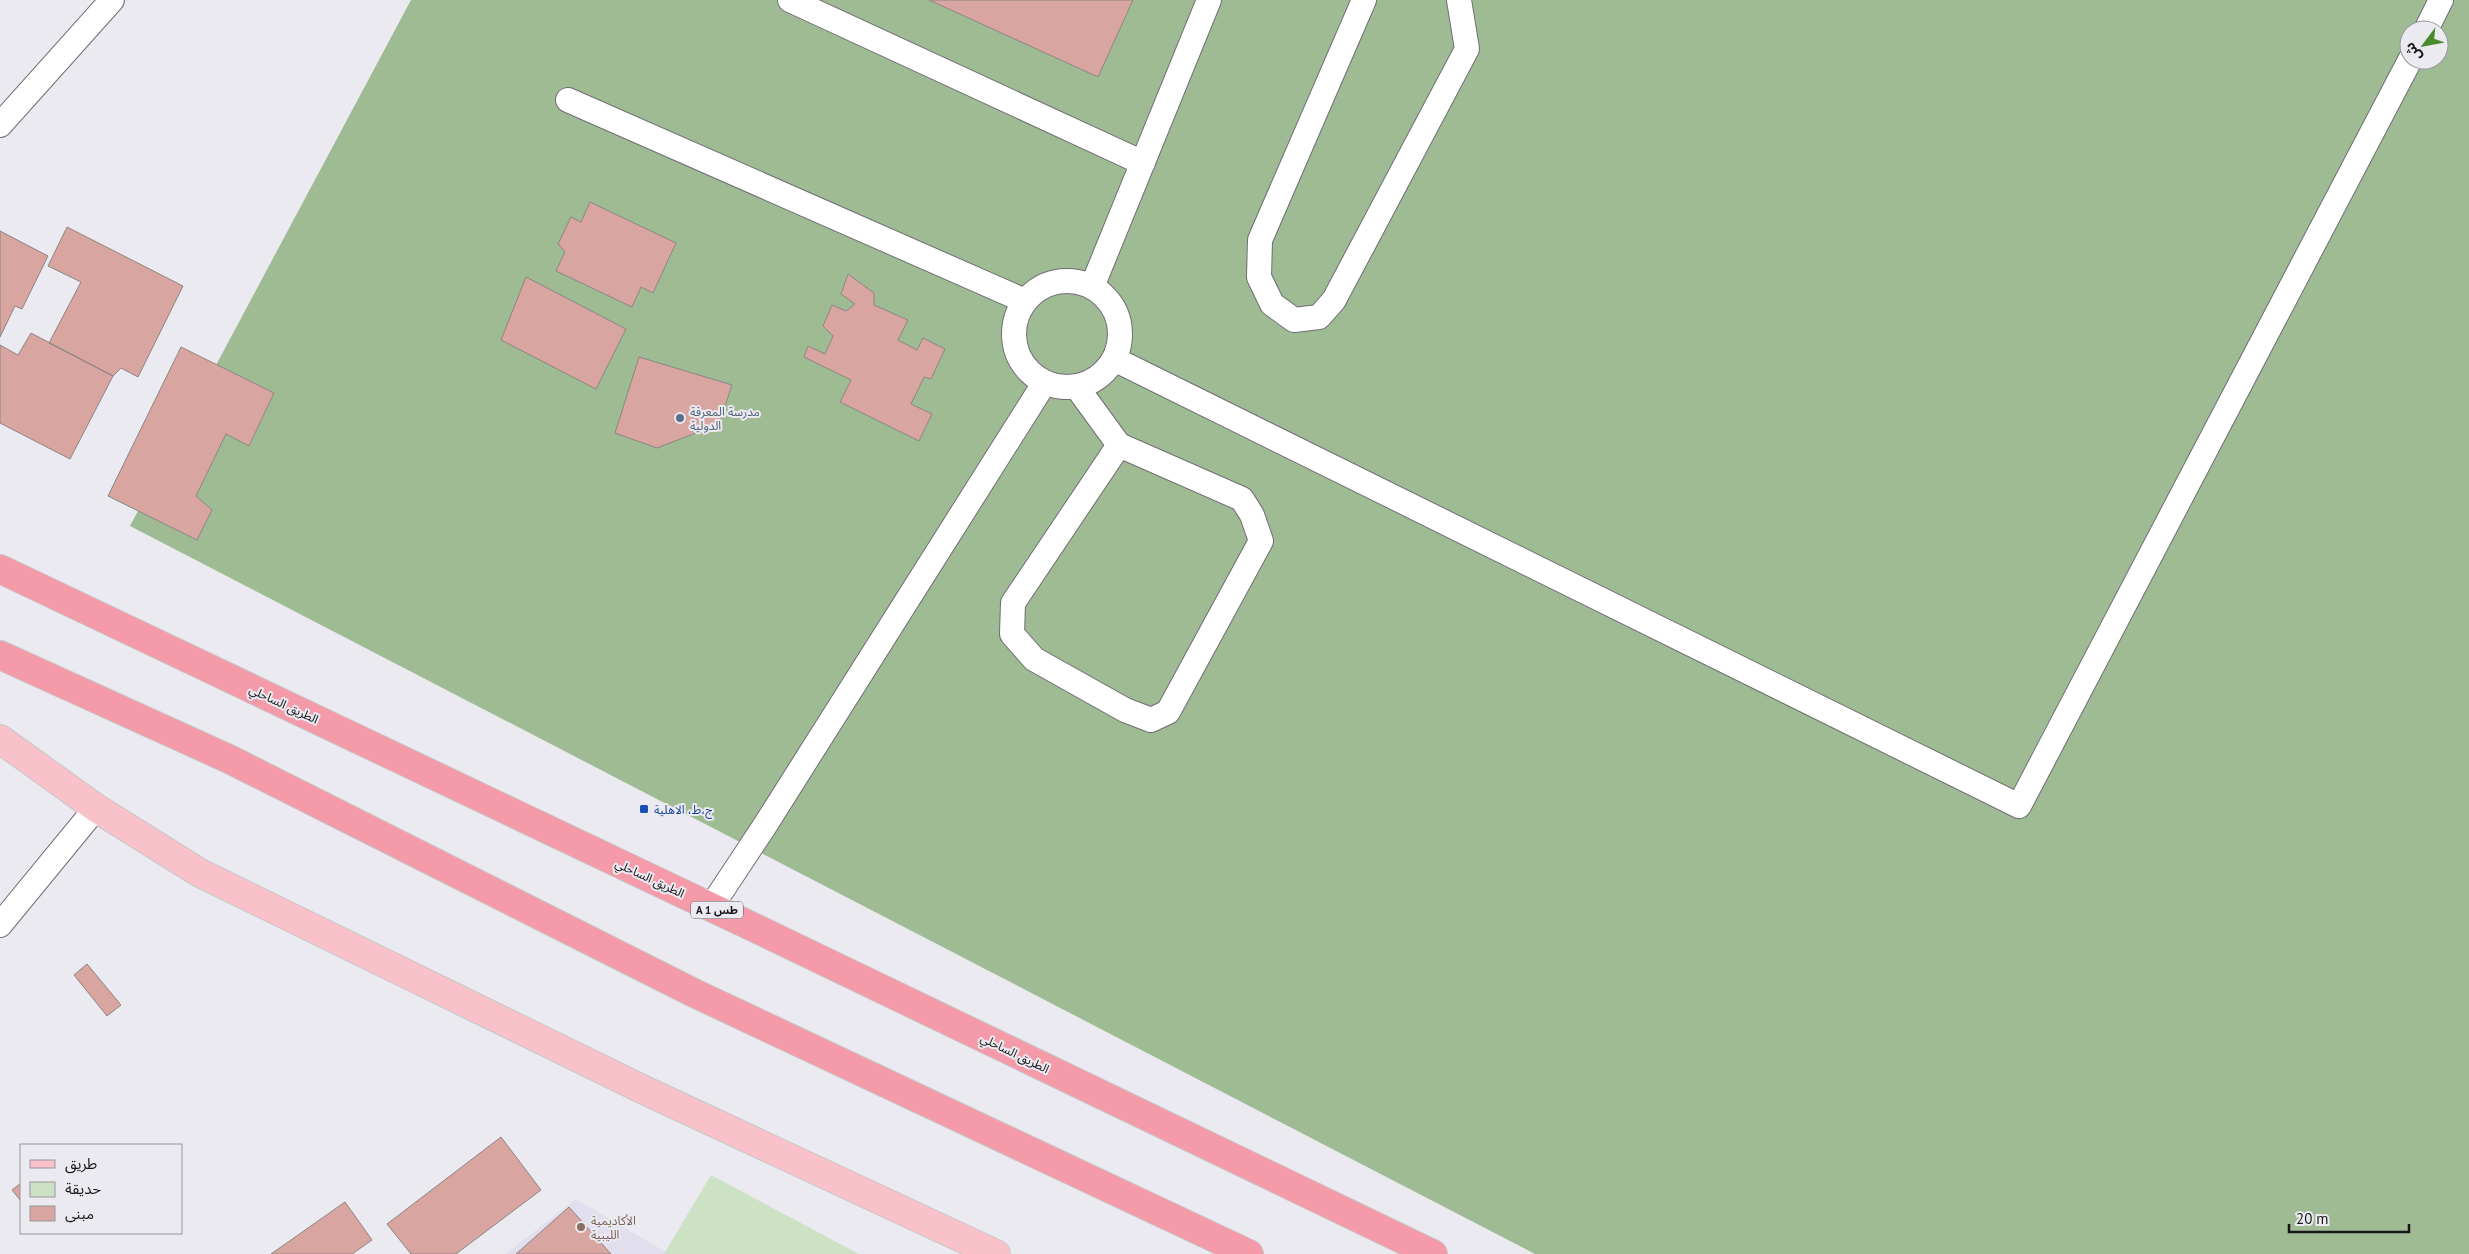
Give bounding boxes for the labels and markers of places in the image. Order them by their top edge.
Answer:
place label: مدرسة المعرفة الدولية [690,404,760,433]
marker: مدرسة المعرفة الدولية [674,412,686,424]
place label: ج،ط، الاهلية [654,802,713,819]
marker: ج،ط، الاهلية [638,803,650,815]
place label: الأكاديمية الليبية [591,1213,636,1242]
marker: الأكاديمية الليبية [575,1221,587,1233]

